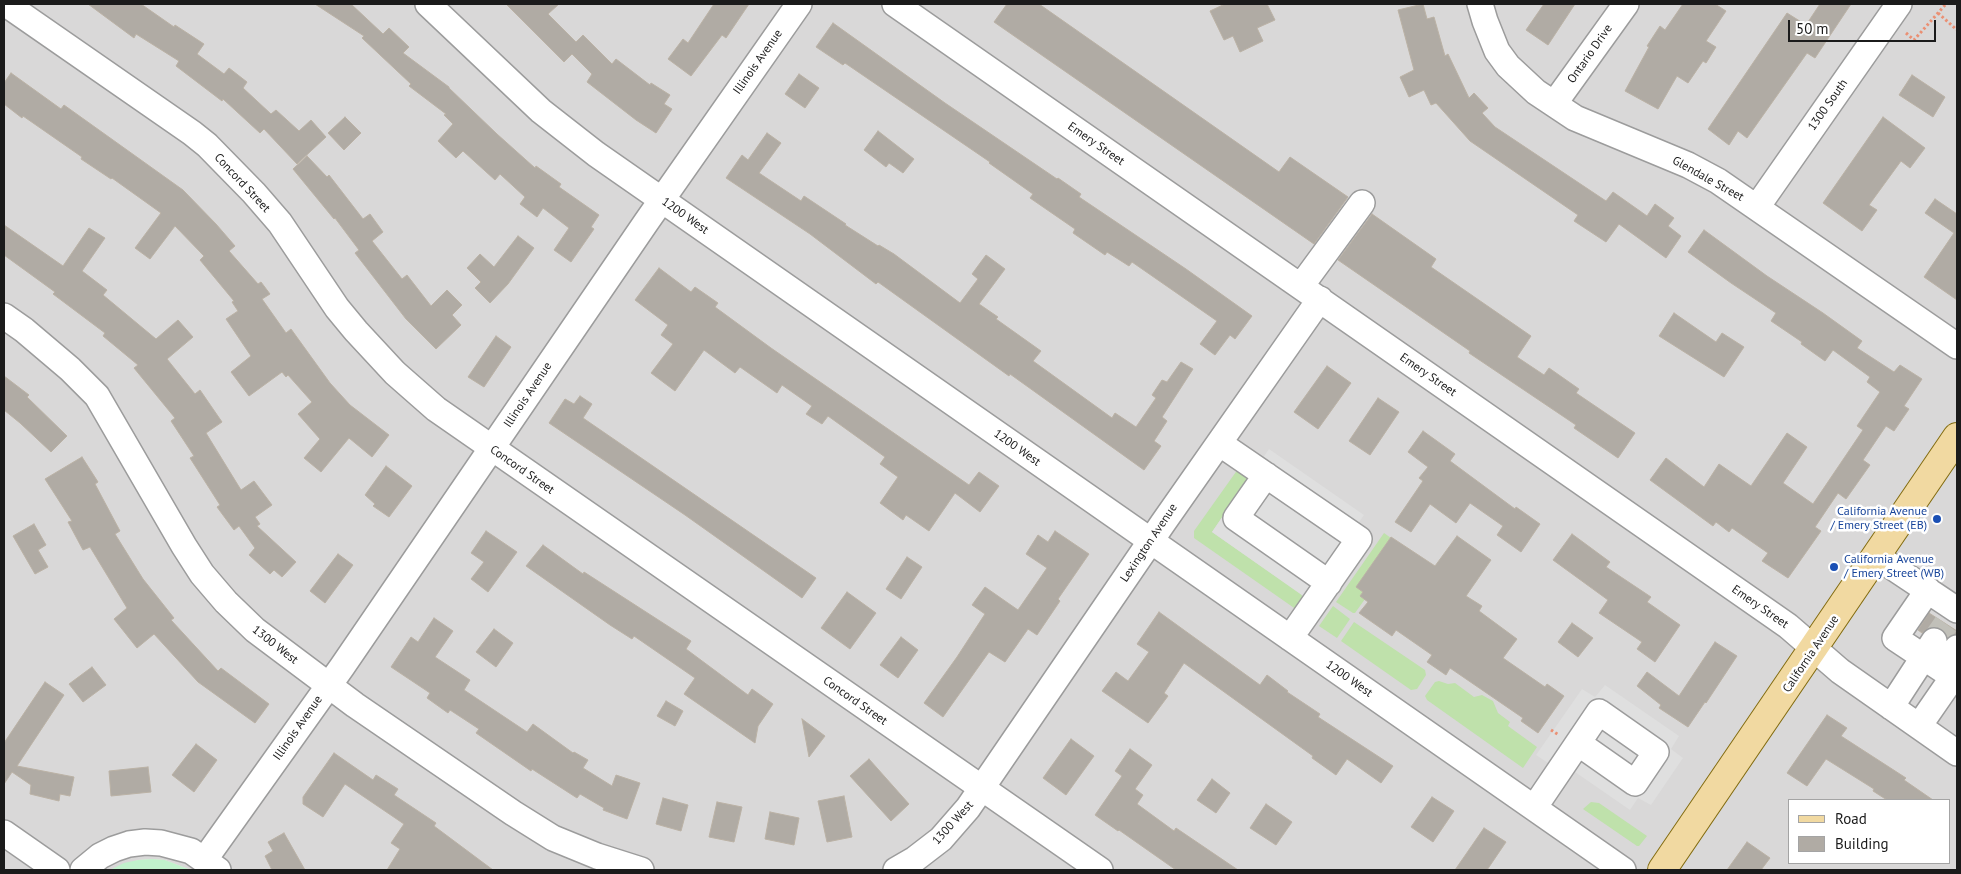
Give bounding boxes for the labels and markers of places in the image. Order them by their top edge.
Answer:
place label: California Avenue / Emery Street (EB) [1830,505,1927,533]
marker: California Avenue / Emery Street (EB) [1931,513,1943,525]
place label: California Avenue / Emery Street (WB) [1844,553,1944,581]
marker: California Avenue / Emery Street (WB) [1828,561,1840,573]

